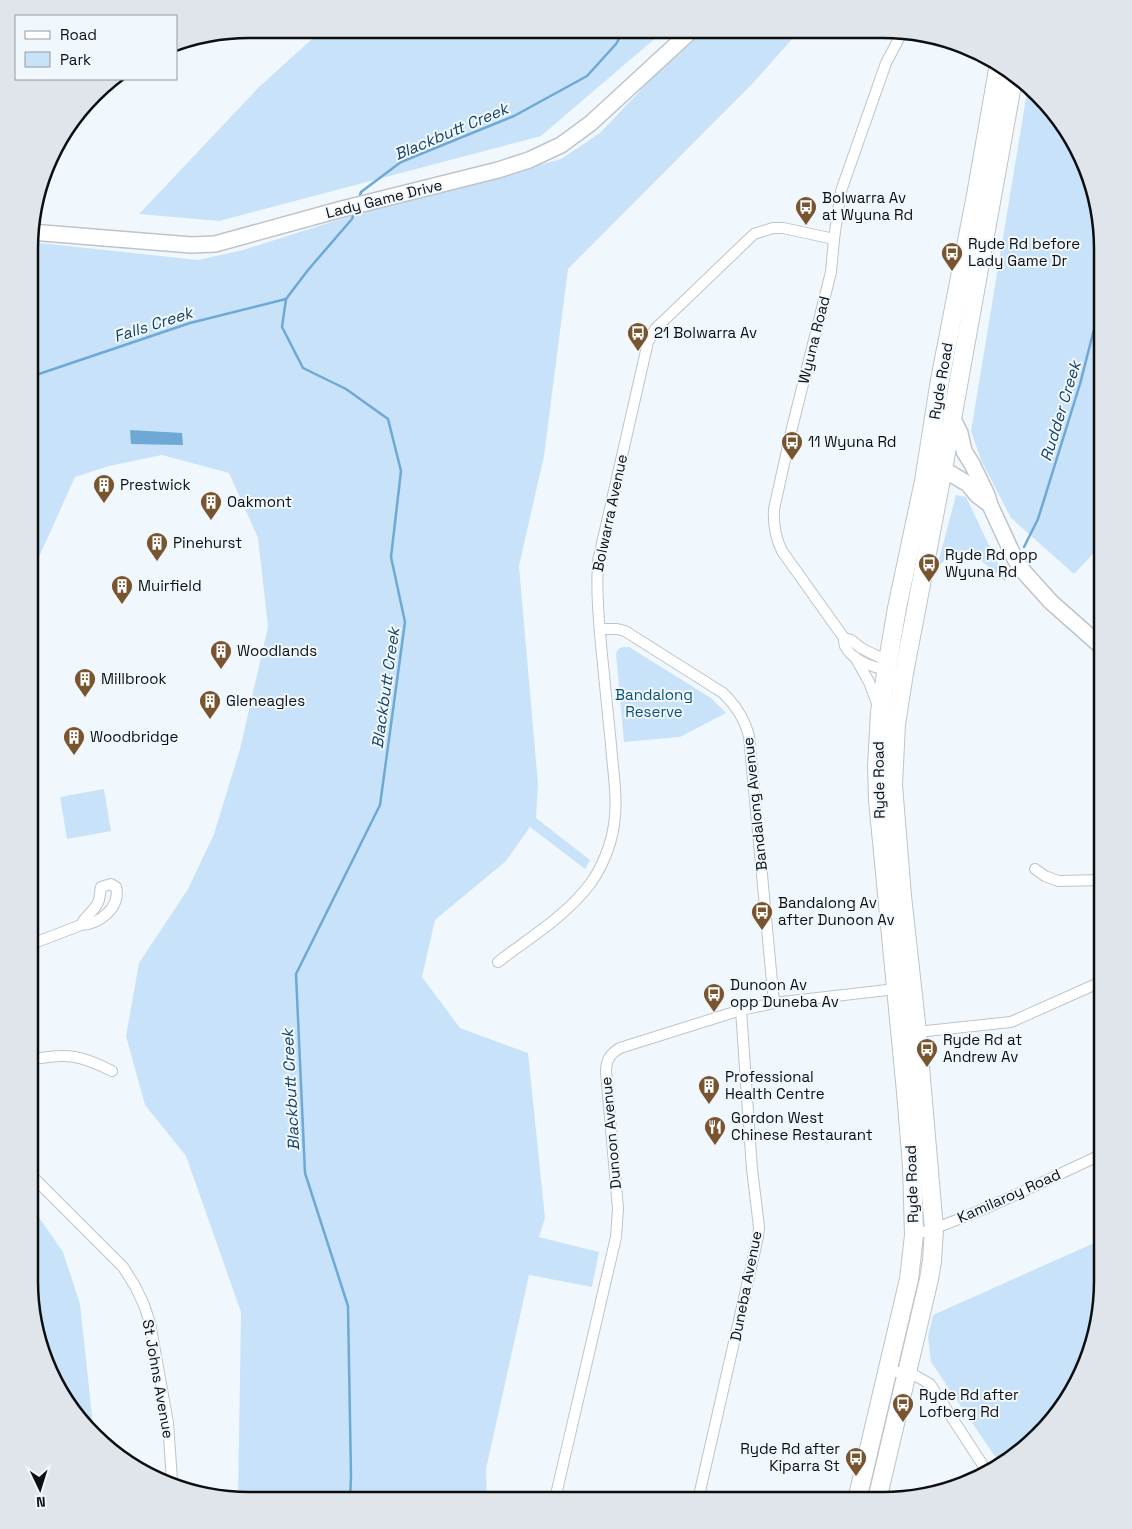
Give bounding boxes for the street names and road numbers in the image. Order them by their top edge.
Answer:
street label: Lady Game Drive [324,175,444,222]
street label: Wyuna Road [793,294,834,386]
street label: Ryde Road [924,341,957,421]
street label: Bolwarra Avenue [588,452,631,573]
street label: Bandalong Avenue [738,736,771,872]
street label: Ryde Road [868,741,889,819]
street label: Dunoon Avenue [596,1076,625,1190]
street label: Ryde Road [901,1145,922,1223]
street label: Kamilaroy Road [954,1164,1063,1227]
street label: Duneba Avenue [725,1229,766,1343]
street label: St Johns Avenue [139,1318,178,1440]

